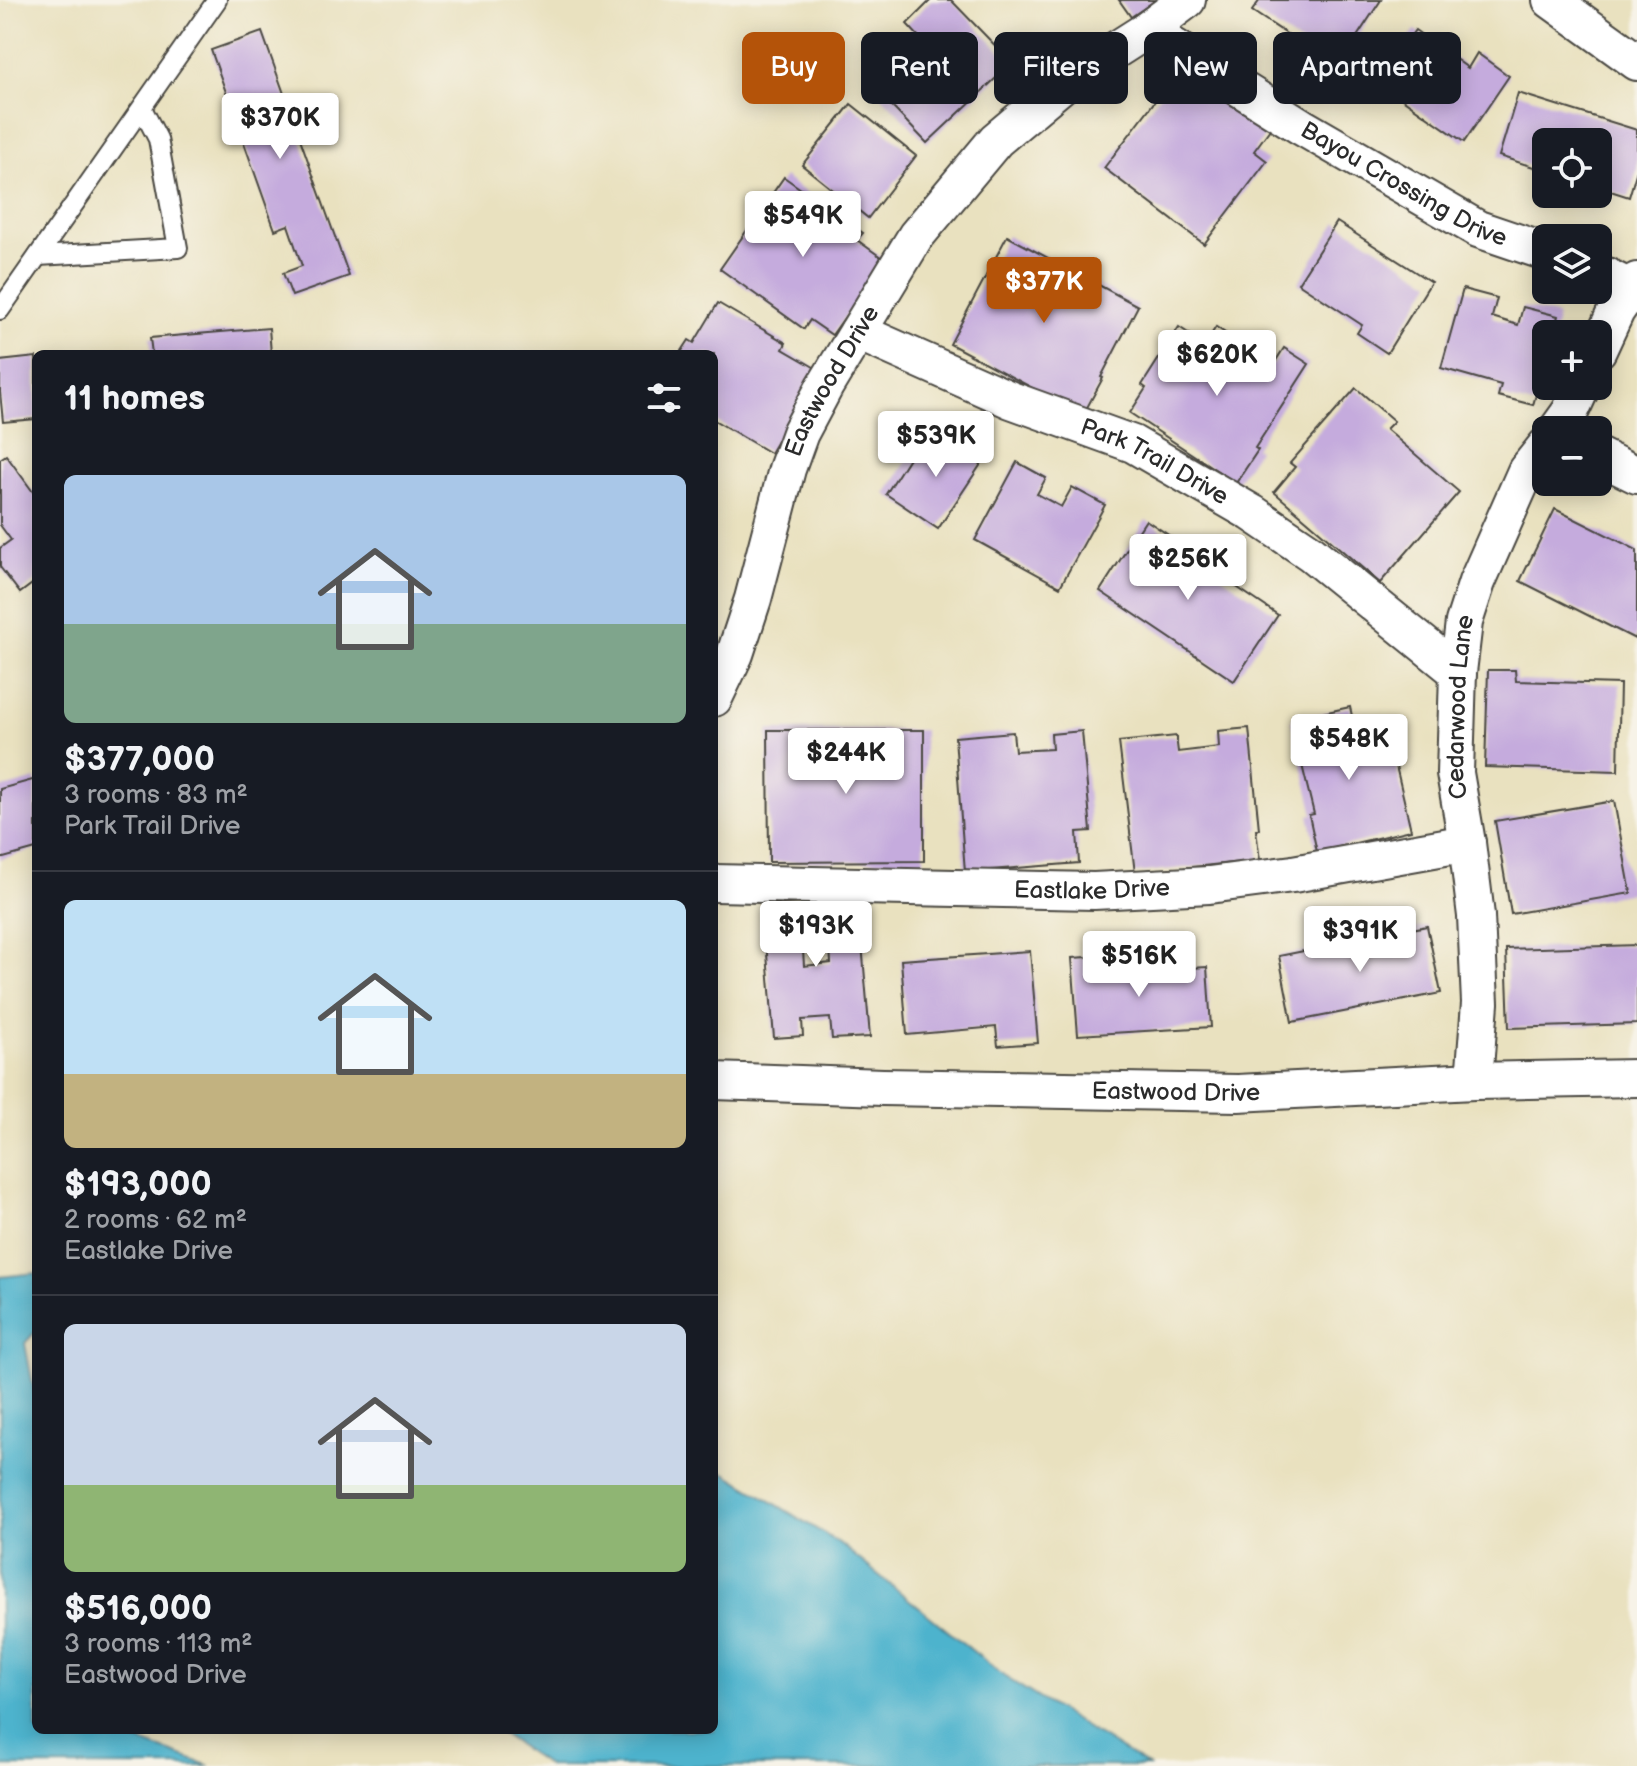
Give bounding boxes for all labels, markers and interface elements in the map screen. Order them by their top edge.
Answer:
chip: Buy [742,32,845,104]
chip: Rent [861,32,978,104]
chip: Filters [994,32,1128,104]
chip: New [1144,32,1257,104]
chip: Apartment [1273,32,1461,104]
pin: $370K [224,93,336,161]
text: $370K [240,103,320,134]
street label: Bayou Crossing Drive [1295,115,1511,253]
map controls [1532,128,1612,496]
button: locate [1532,128,1612,208]
pin: $549K [747,191,859,259]
text: $549K [763,201,843,232]
button: layers [1532,224,1612,304]
pin: $377K [988,257,1100,325]
text: $377K [1005,267,1083,298]
street label: Eastwood Drive [779,300,885,460]
button: + [1532,320,1612,400]
pin: $620K [1161,330,1273,398]
text: $620K [1176,340,1258,371]
icon: filters [642,376,686,420]
text: 11 homes [64,378,205,419]
pin: $539K [880,411,992,479]
street label: Park Trail Drive [1077,412,1234,511]
button: − [1532,416,1612,496]
text: $539K [896,421,976,452]
icon: home [303,527,447,671]
pin: $256K [1132,534,1244,602]
text: $256K [1147,544,1229,575]
street label: Cedarwood Lane [1440,611,1481,802]
pin: $548K [1293,714,1405,782]
text: $548K [1309,724,1389,755]
pin: $244K [790,728,902,796]
text: $244K [806,738,886,769]
text: $377,000 [64,739,215,780]
text: 3 rooms · 83 m² [64,780,248,811]
text: Park Trail Drive [64,811,240,842]
street label: Eastlake Drive [1014,873,1171,906]
pin: $193K [760,901,872,969]
pin: $391K [1304,906,1416,974]
text: $193K [778,911,854,942]
text: $391K [1322,916,1398,947]
pin: $516K [1083,931,1195,999]
text: $516K [1101,941,1177,972]
icon: home [303,952,447,1096]
street label: Eastwood Drive [1091,1077,1261,1108]
text: $193,000 [64,1164,212,1205]
text: 2 rooms · 62 m² [64,1205,247,1236]
text: Eastlake Drive [64,1236,233,1267]
icon: home [303,1376,447,1520]
text: $516,000 [64,1588,212,1629]
text: 3 rooms · 113 m² [64,1629,253,1660]
text: Eastwood Drive [64,1660,247,1691]

